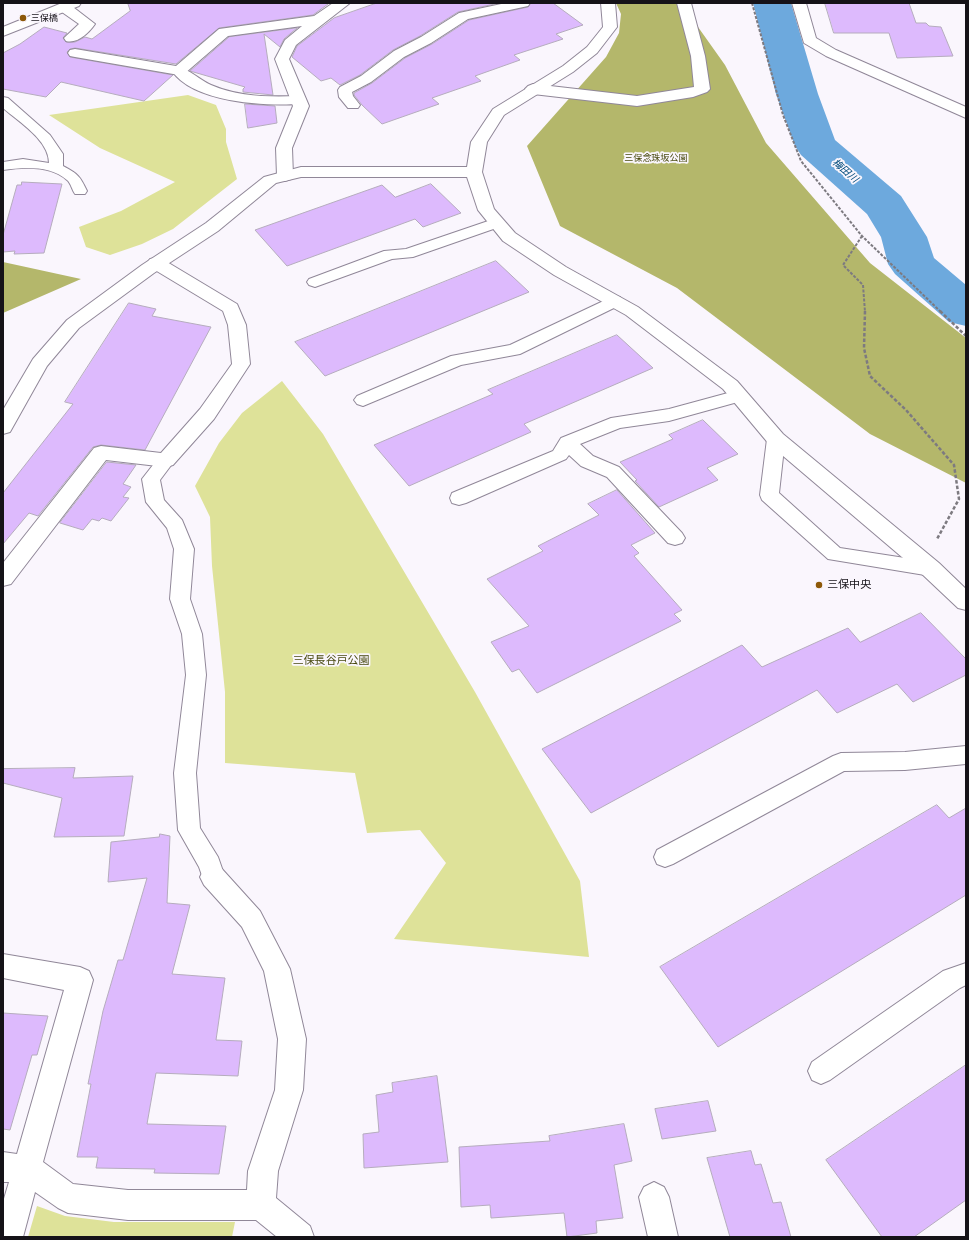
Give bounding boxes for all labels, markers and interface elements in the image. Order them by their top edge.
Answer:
marker: 三保橋 [18,13,28,23]
place label: 三保橋 [31,13,58,23]
park label: 三保念珠坂公園 [625,153,687,163]
water label: 梅田川 [830,157,860,185]
place label: 三保中央 [827,578,871,592]
marker: 三保中央 [814,580,824,590]
park label: 三保長谷戸公園 [293,654,369,668]

